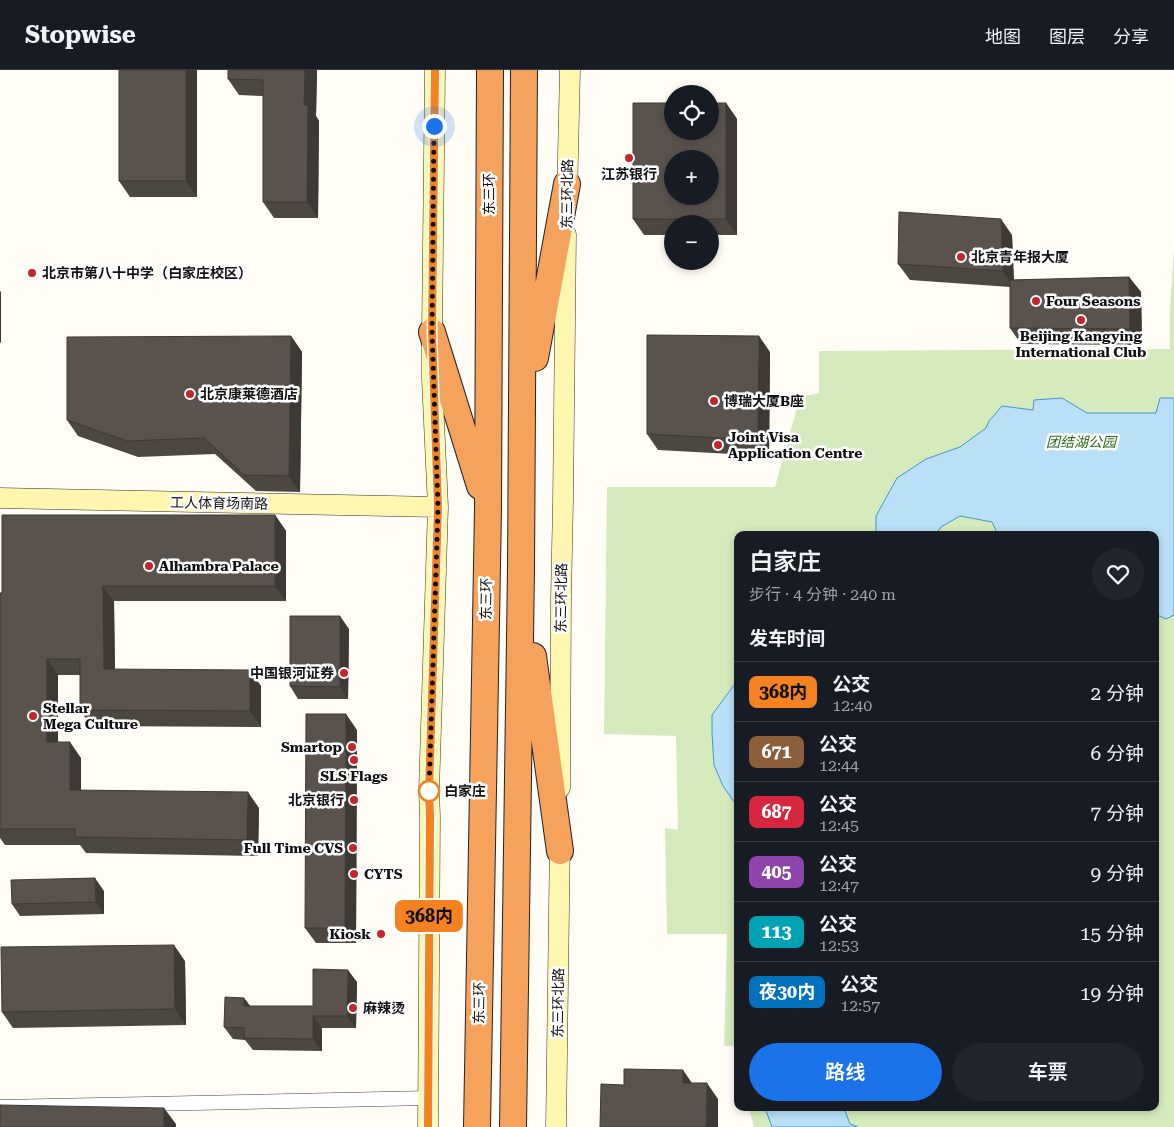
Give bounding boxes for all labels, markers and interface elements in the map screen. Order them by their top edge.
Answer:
text: Stopwise [25,21,136,49]
text: 地图 [985,26,1021,47]
text: 图层 [1049,26,1085,47]
text: 分享 [1113,26,1149,47]
map controls [664,85,719,270]
button: locate [664,85,719,140]
your location [422,114,447,139]
button: + [664,150,719,205]
marker: 江苏银行 [623,152,635,164]
street label: 东三环北路 [558,159,576,229]
place label: 江苏银行 [601,166,657,182]
street label: 东三环 [481,173,497,215]
button: − [664,215,719,270]
place label: 北京青年报大厦 [971,249,1069,265]
marker: 北京青年报大厦 [955,251,967,263]
place label: 北京市第八十中学（白家庄校区） [42,265,252,281]
marker: 北京市第八十中学（白家庄校区） [26,267,38,279]
place label: Four Seasons [1046,293,1141,309]
marker: Four Seasons [1030,295,1042,307]
marker: Beijing Kangying International Club [1075,314,1087,326]
place label: Beijing Kangying International Club [1016,328,1146,360]
place label: 北京康莱德酒店 [200,386,298,402]
marker: 北京康莱德酒店 [184,388,196,400]
place label: 博瑞大厦B座 [724,393,804,409]
marker: 博瑞大厦B座 [708,395,720,407]
place label: Joint Visa Application Centre [728,429,863,461]
park label: 团结湖公园 [1046,434,1118,450]
marker: Joint Visa Application Centre [712,439,724,451]
street label: 工人体育场南路 [170,494,268,512]
text: 白家庄 [749,548,821,576]
button: heart [1092,548,1144,600]
place label: Alhambra Palace [159,558,279,574]
marker: Alhambra Palace [143,560,155,572]
street label: 东三环北路 [552,563,570,633]
street label: 东三环 [478,578,494,620]
text: 步行 · 4 分钟 · 240 m [749,585,896,604]
text: 发车时间 [749,627,825,650]
place label: 中国银河证券 [250,665,334,681]
marker: 中国银河证券 [338,667,350,679]
text: 公交 [832,673,870,696]
text: 368内 [759,681,807,702]
text: 2 分钟 [1091,682,1144,705]
text: 12:40 [832,696,872,715]
place label: Stellar Mega Culture [43,700,138,732]
marker: Stellar Mega Culture [27,710,39,722]
text: 公交 [819,733,857,756]
place label: Smartop [281,739,342,755]
marker: Smartop [346,741,358,753]
text: 671 [761,741,792,762]
text: 6 分钟 [1091,742,1144,765]
marker: SLS Flags [348,754,360,766]
text: 12:44 [819,756,859,775]
place label: SLS Flags [320,768,388,784]
marker: 白家庄 [418,780,440,802]
place label: 白家庄 [444,783,486,799]
place label: 北京银行 [288,792,344,808]
text: 公交 [819,793,857,816]
marker: 北京银行 [348,794,360,806]
text: 687 [761,801,792,822]
text: 7 分钟 [1091,802,1144,825]
text: 12:45 [819,816,859,835]
place label: Full Time CVS [244,840,343,856]
marker: Full Time CVS [347,842,359,854]
text: 公交 [819,853,857,876]
text: 405 [761,861,792,882]
text: 9 分钟 [1091,862,1144,885]
place label: CYTS [364,866,403,882]
marker: CYTS [348,868,360,880]
text: 12:47 [819,876,859,895]
line badge: 368内 [394,900,464,932]
text: 368内 [405,905,453,926]
text: 公交 [819,913,857,936]
text: 113 [761,921,792,942]
text: 15 分钟 [1080,922,1144,945]
place label: Kiosk [329,926,371,942]
marker: Kiosk [375,928,387,940]
text: 12:53 [819,936,859,955]
street label: 东三环北路 [549,968,567,1038]
text: 公交 [840,973,878,996]
text: 夜30内 [759,981,815,1002]
street label: 东三环 [471,982,487,1024]
text: 19 分钟 [1080,982,1144,1005]
text: 12:57 [840,996,880,1015]
place label: 麻辣烫 [363,1000,405,1016]
marker: 麻辣烫 [347,1002,359,1014]
button: 路线 [749,1043,942,1101]
button: 车票 [952,1043,1144,1101]

